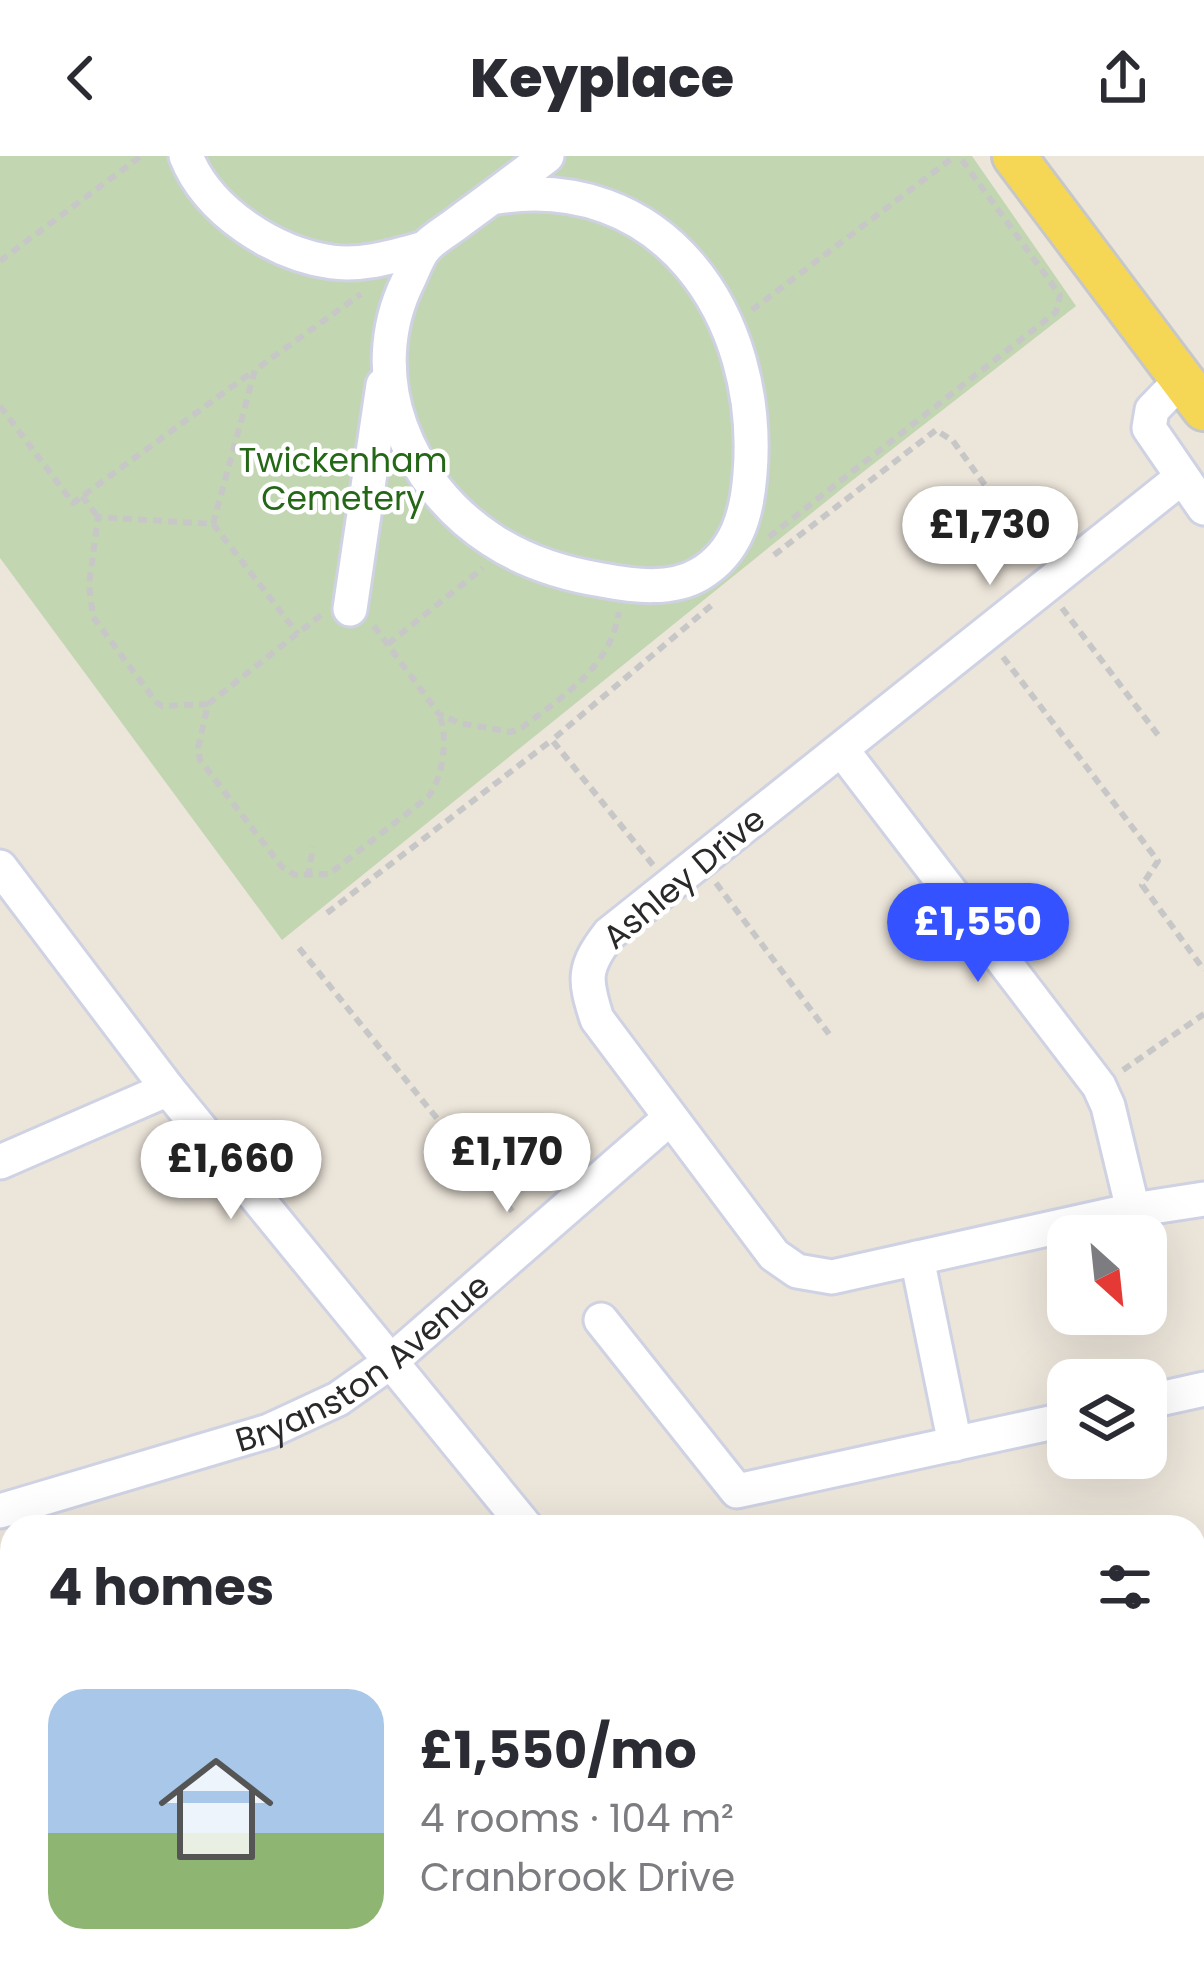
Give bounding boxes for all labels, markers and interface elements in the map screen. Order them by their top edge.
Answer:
text: Keyplace [470,40,734,116]
icon: back [48,45,114,111]
icon: share [1090,45,1156,111]
park label: Twickenham Cemetery [238,437,448,522]
pin: £1,730 [892,486,1088,588]
text: £1,730 [929,497,1051,552]
street label: Ashley Drive [593,796,775,960]
pin: £1,550 [880,883,1076,985]
text: £1,550 [914,894,1042,949]
pin: £1,170 [409,1113,605,1215]
pin: £1,660 [133,1120,329,1222]
text: £1,170 [451,1124,563,1179]
text: £1,660 [168,1131,294,1186]
north arrow [1047,1215,1167,1335]
map controls [1047,1215,1167,1479]
street label: Bryanston Avenue [230,1262,500,1463]
button: layers [1047,1359,1167,1479]
text: 4 homes [48,1551,274,1623]
icon: filters [1092,1554,1158,1620]
text: £1,550/mo [420,1714,697,1786]
icon: home [144,1737,288,1881]
text: 4 rooms · 104 m² [420,1791,734,1846]
text: Cranbrook Drive [420,1850,735,1905]

